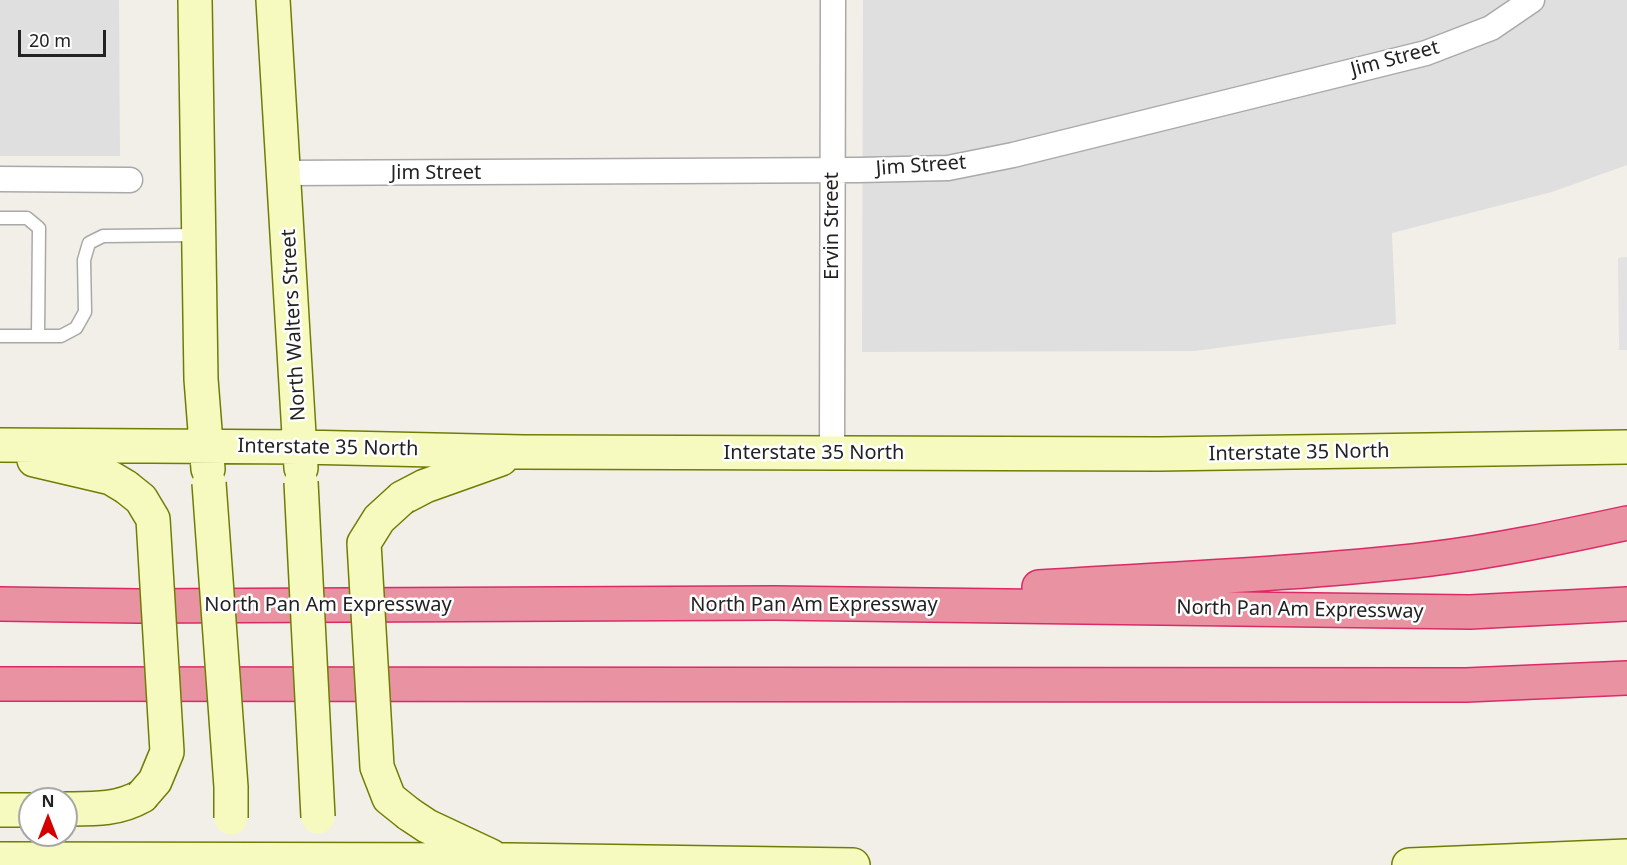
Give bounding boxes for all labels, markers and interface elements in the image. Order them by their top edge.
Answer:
scale bar [21,18,110,56]
text: 20 m [29,28,71,52]
street label: Jim Street [1348,36,1442,82]
street label: Jim Street [875,151,967,181]
street label: Jim Street [391,161,481,185]
street label: Ervin Street [820,172,844,280]
street label: North Walters Street [277,228,311,422]
street label: Interstate 35 North [237,434,419,462]
street label: Interstate 35 North [1208,439,1390,467]
street label: Interstate 35 North [724,441,904,465]
street label: North Pan Am Expressway [204,593,452,617]
street label: North Pan Am Expressway [690,593,938,617]
street label: North Pan Am Expressway [1176,596,1424,624]
north arrow [18,787,78,847]
text: N [41,790,55,812]

